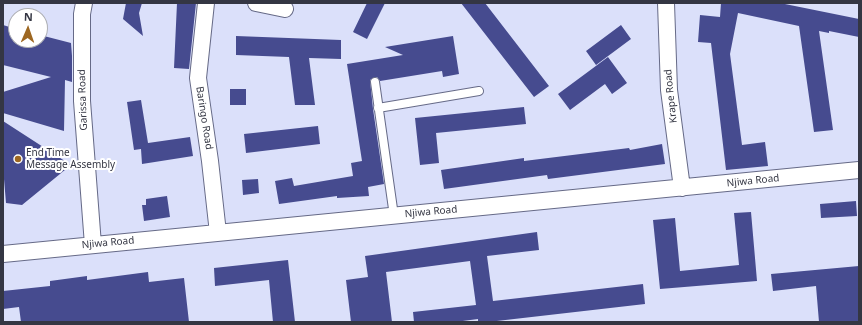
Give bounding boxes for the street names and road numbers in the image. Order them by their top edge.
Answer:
street label: Krape Road [662,68,680,124]
street label: Garissa Road [76,69,90,131]
street label: Baringo Road [193,86,215,150]
street label: Njiwa Road [726,172,780,190]
street label: Njiwa Road [404,204,458,220]
street label: Njiwa Road [81,235,135,251]

